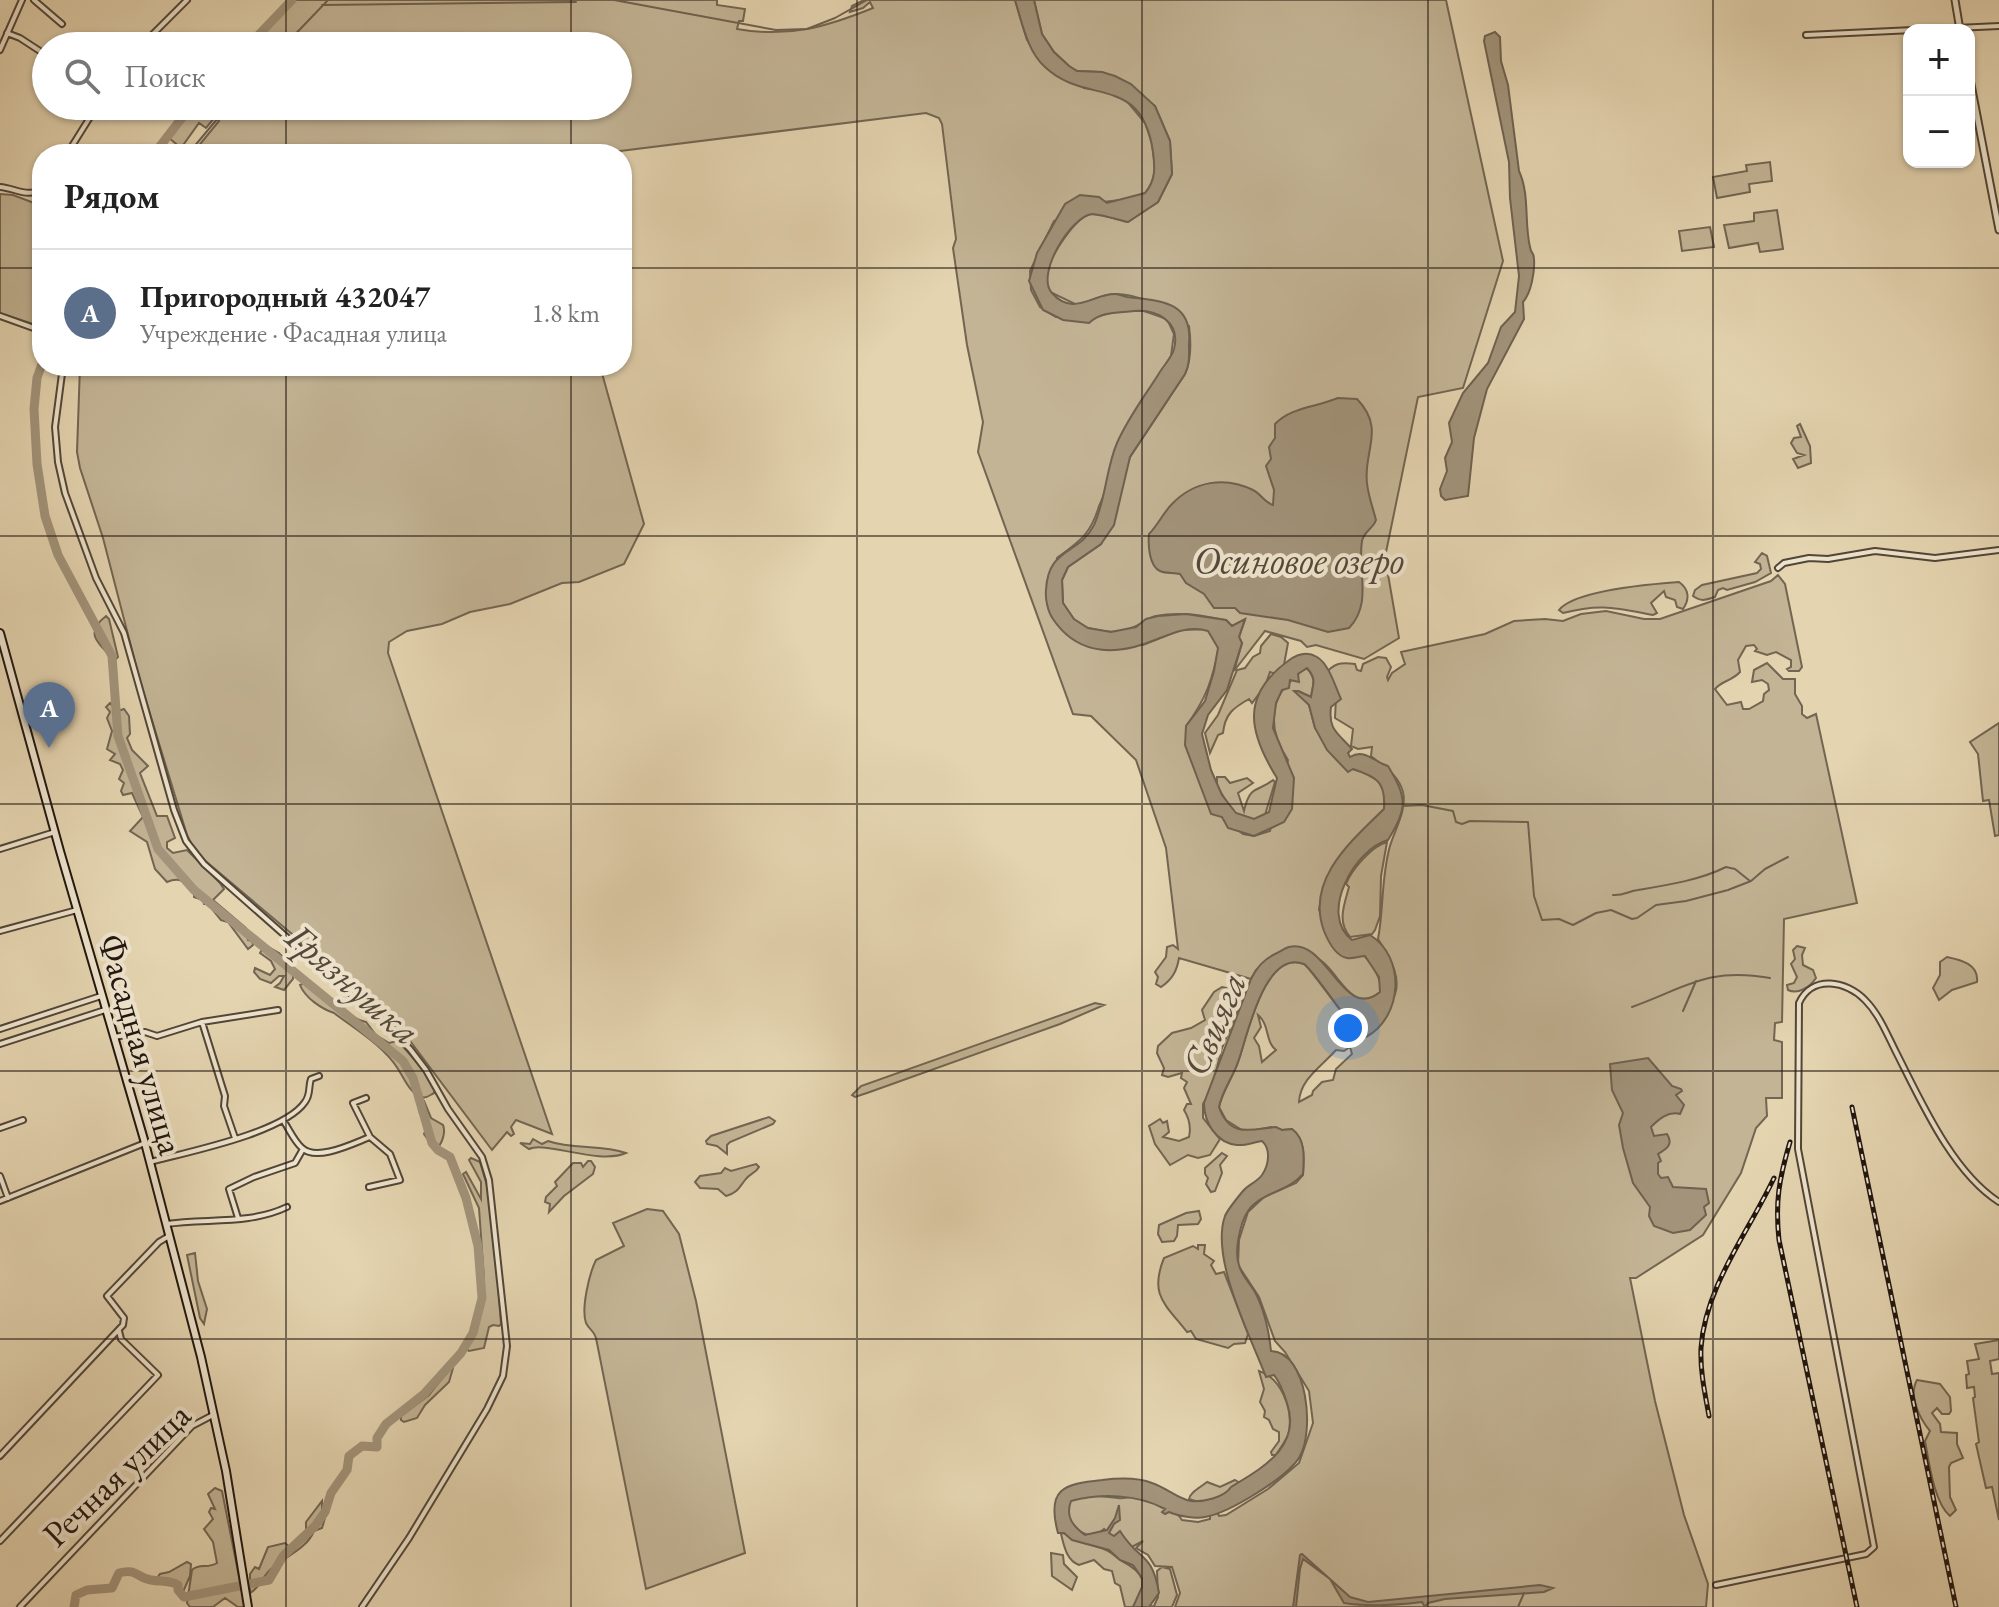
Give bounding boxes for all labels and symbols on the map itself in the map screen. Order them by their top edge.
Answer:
water label: Осиновое озеро [1194,535,1404,584]
pin: A [23,682,75,748]
water label: Грязнушка [275,911,431,1055]
street label: Фасадная улица [88,928,196,1160]
water label: Свияга [1170,965,1257,1083]
your location [1328,1008,1368,1048]
street label: Речная улица [32,1391,201,1557]

